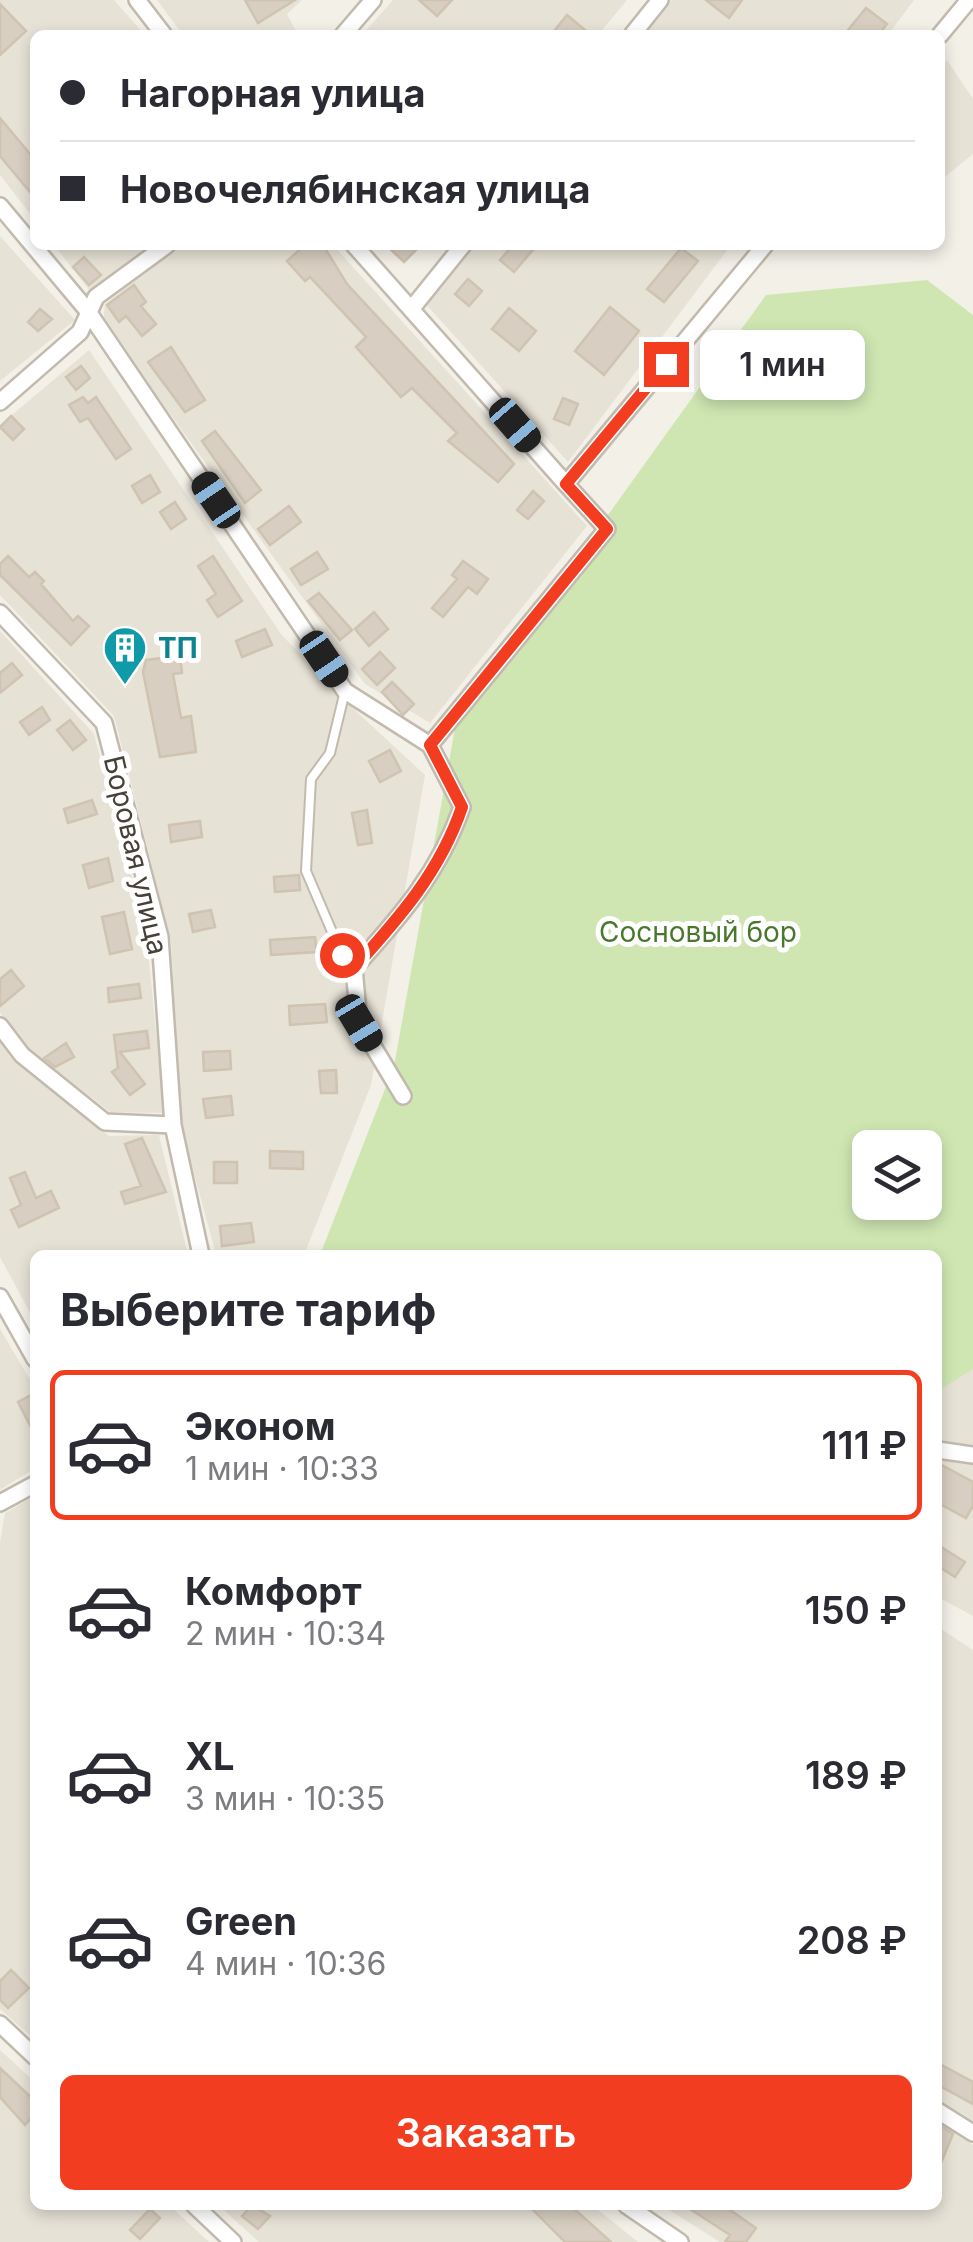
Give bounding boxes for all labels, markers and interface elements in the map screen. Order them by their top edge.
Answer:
text: Нагорная улица [120,70,425,116]
text: Новочелябинская улица [120,166,591,212]
callout: 1 мин [701,329,866,399]
route end [644,342,689,387]
text: 1 мин [739,345,826,384]
car [484,393,546,457]
car [187,467,245,533]
building icon: ТП [102,625,148,686]
car [295,626,353,692]
place label: ТП [158,631,198,665]
street label: Боровая улица [97,752,175,958]
park label: Сосновый бор [599,915,797,949]
route start [320,933,365,978]
car [331,990,387,1056]
map controls [852,1130,942,1220]
button: layers [852,1130,942,1220]
text: Выберите тариф [60,1282,436,1337]
icon: car [65,1400,155,1490]
text: Эконом [185,1403,336,1449]
text: 111 ₽ [822,1422,907,1468]
text: 1 мин · 10:33 [185,1449,379,1488]
icon: car [65,1565,155,1655]
text: Комфорт [185,1568,362,1614]
text: 150 ₽ [805,1587,907,1633]
text: 2 мин · 10:34 [185,1614,386,1653]
icon: car [65,1730,155,1820]
text: XL [185,1733,235,1779]
text: 189 ₽ [805,1752,907,1798]
text: 3 мин · 10:35 [185,1779,385,1818]
icon: car [65,1895,155,1985]
text: Green [185,1898,297,1944]
text: 208 ₽ [797,1917,907,1963]
text: 4 мин · 10:36 [185,1944,386,1983]
button: Заказать [60,2075,912,2190]

